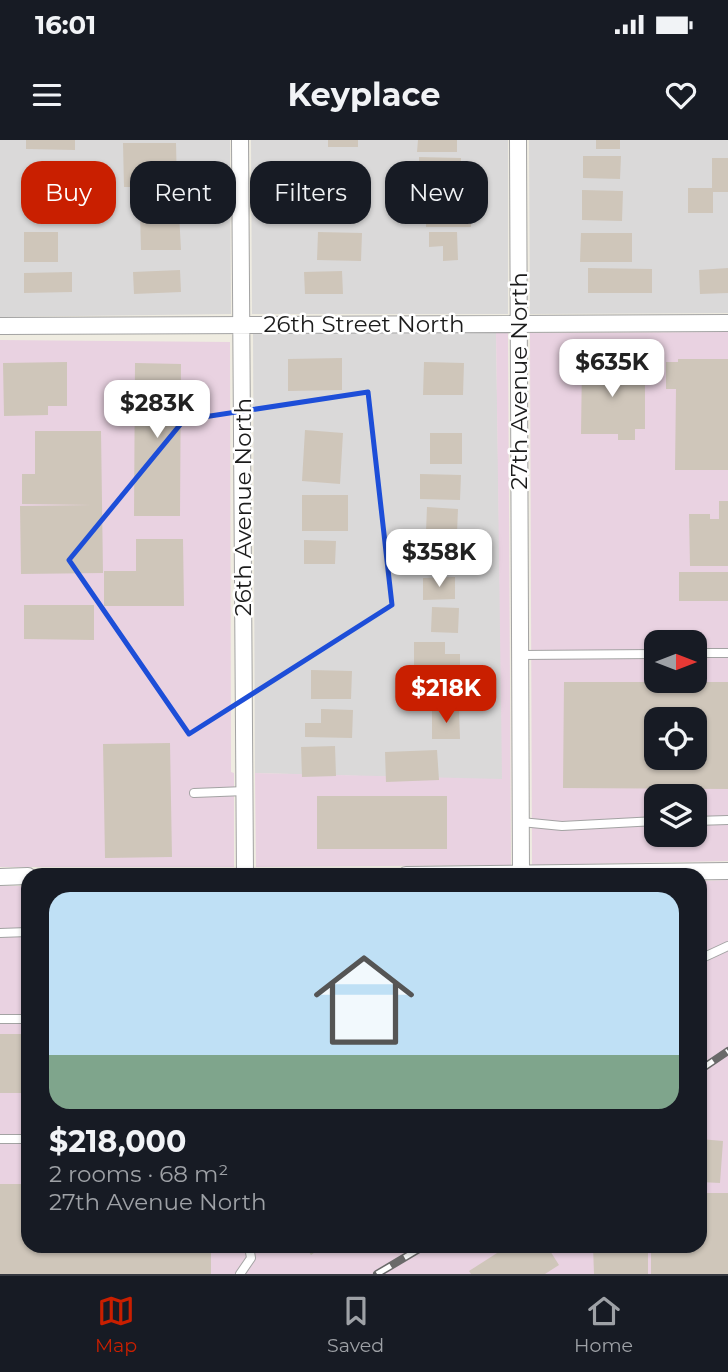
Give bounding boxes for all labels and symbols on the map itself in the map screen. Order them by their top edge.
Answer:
street label: 27th Avenue North [505,272,533,490]
street label: 26th Street North [263,310,465,338]
pin: $635K [563,340,661,399]
pin: $283K [108,380,206,440]
street label: 26th Avenue North [229,398,257,616]
pin: $358K [390,530,488,589]
north arrow [644,630,707,693]
pin: $218K [397,666,495,725]

